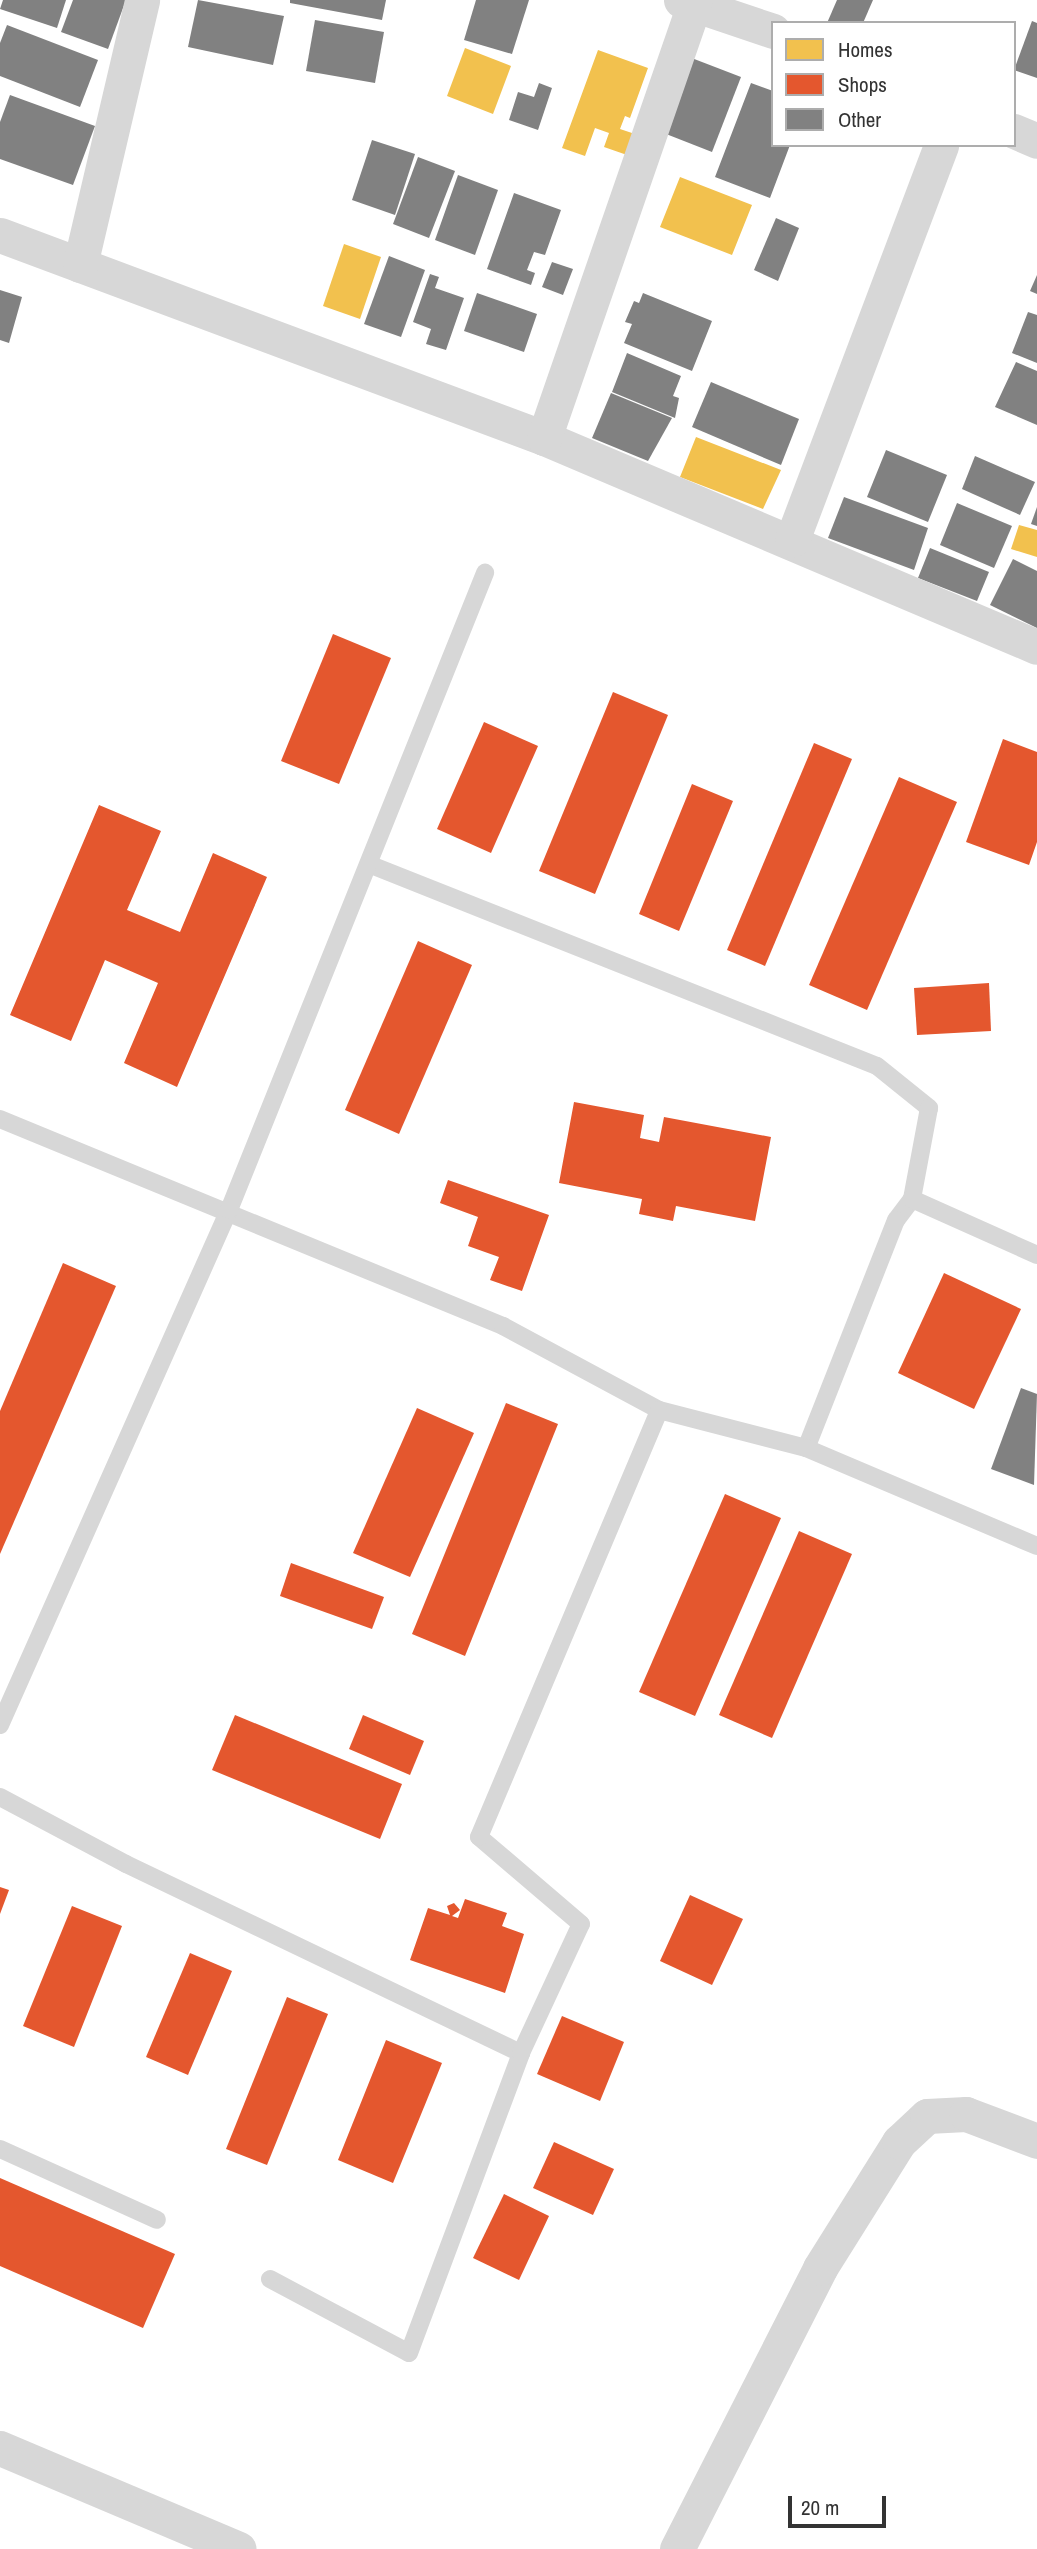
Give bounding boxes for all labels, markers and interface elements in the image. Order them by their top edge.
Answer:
legend [771,21,1016,147]
text: Homes [838,35,893,64]
text: Shops [838,70,887,99]
text: Other [838,105,881,134]
scale bar [792,2482,890,2526]
text: 20 m [801,2493,839,2522]

